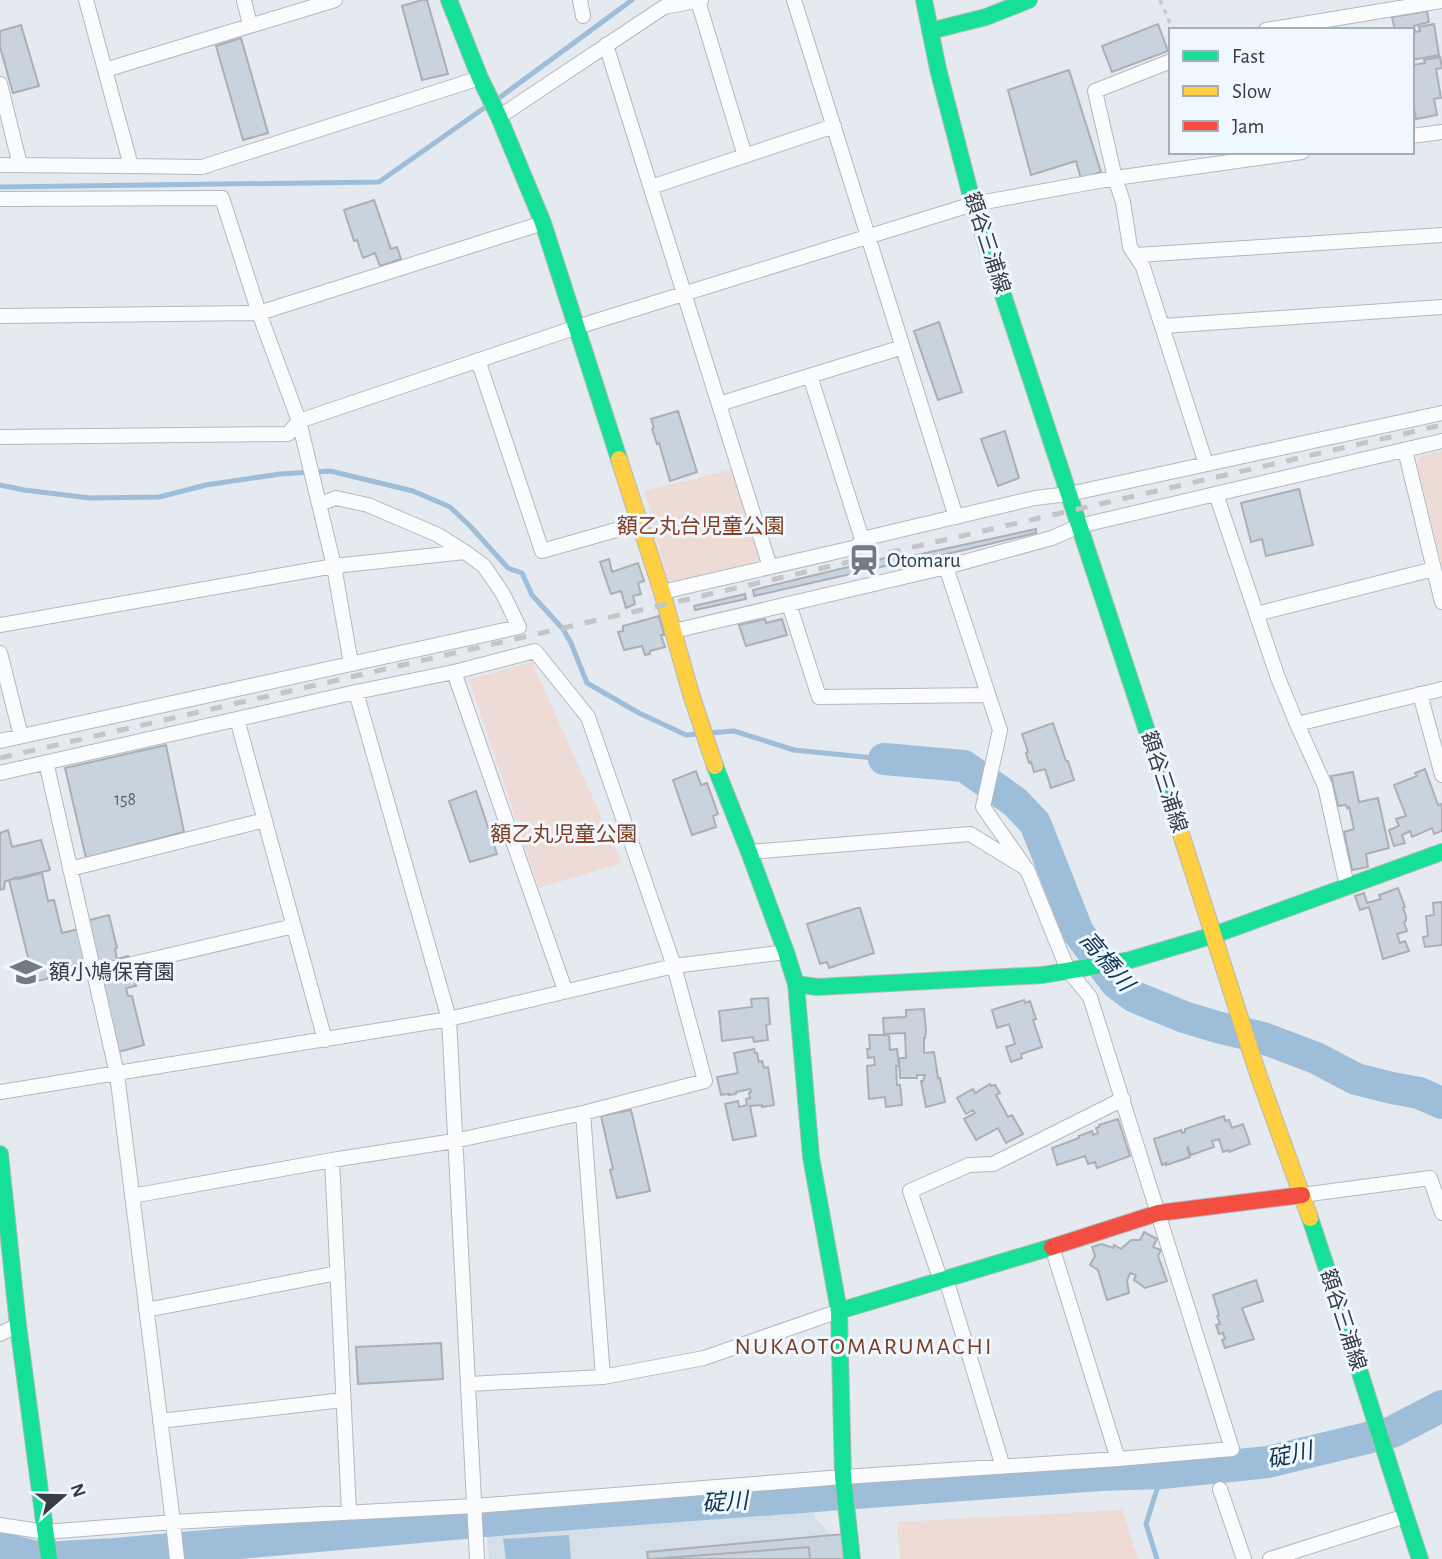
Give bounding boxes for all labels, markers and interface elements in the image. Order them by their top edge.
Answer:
legend [1169,28,1414,154]
text: Fast [1232,46,1265,67]
text: Slow [1232,81,1271,102]
text: Jam [1232,116,1264,137]
street label: 額谷三浦線 [961,190,1014,296]
park label: 額乙丸台児童公園 [617,515,785,537]
station icon: Otomaru [847,543,881,577]
place label: Otomaru [887,550,961,571]
street label: 額谷三浦線 [1138,729,1191,835]
house number: 158 [114,791,136,809]
park label: 額乙丸児童公園 [491,823,638,845]
water label: 高橋川 [1075,927,1140,998]
school or university icon: 額小鳩保育園 [9,955,43,989]
place label: 額小鳩保育園 [49,961,175,983]
street label: 額谷三浦線 [1317,1267,1370,1373]
district label: NUKAOTOMARUMACHI [735,1335,993,1359]
water label: 碇川 [1265,1437,1318,1472]
north arrow [28,1461,98,1531]
text: N [66,1481,89,1500]
water label: 碇川 [701,1488,752,1516]

